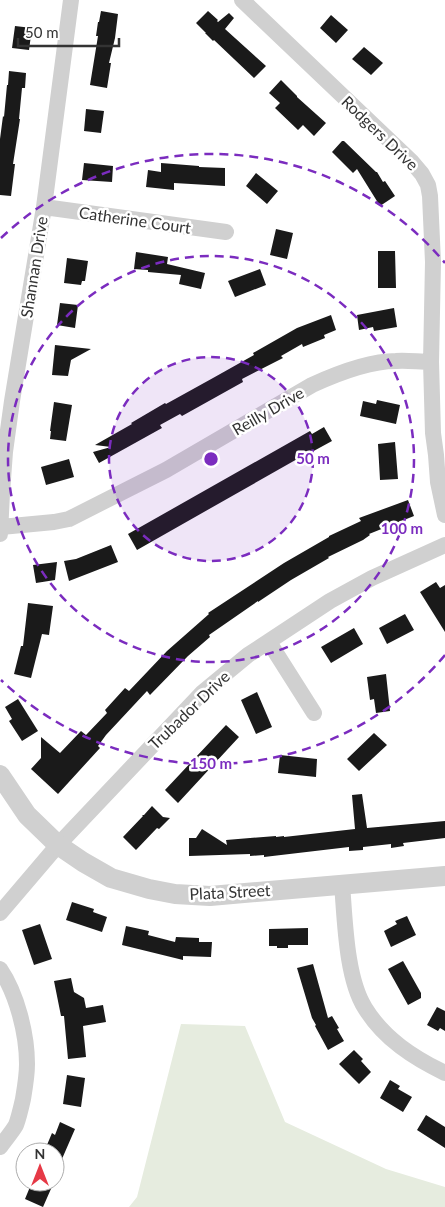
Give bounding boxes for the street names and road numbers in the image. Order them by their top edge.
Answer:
street label: Rodgers Drive [338,91,423,174]
street label: Catherine Court [78,202,193,237]
street label: Shannan Drive [16,215,51,319]
street label: Reilly Drive [229,382,307,439]
street label: Trubador Drive [144,666,233,753]
street label: Plata Street [189,880,271,903]

